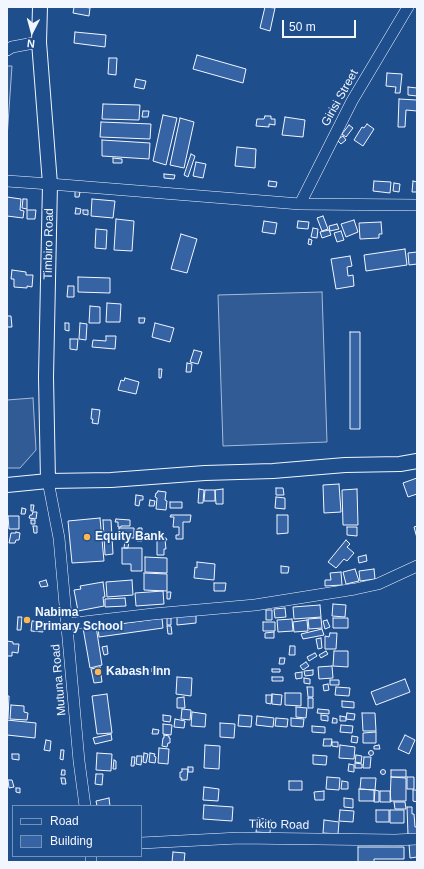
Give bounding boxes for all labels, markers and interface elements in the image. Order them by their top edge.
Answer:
north arrow [12,12,52,52]
scale bar [284,12,358,38]
text: 50 m [289,20,316,34]
text: N [26,38,35,50]
street label: Girisi Street [319,67,361,129]
street label: Timbiro Road [41,208,57,280]
place label: Equity Bank [95,530,164,544]
marker: Equity Bank [82,532,92,542]
place label: Nabima Primary School [35,606,123,634]
marker: Nabima Primary School [22,615,32,625]
street label: Mutuna Road [49,643,69,717]
place label: Kabash Inn [106,665,171,679]
marker: Kabash Inn [93,667,103,677]
legend [12,805,142,857]
text: Road [50,814,79,828]
street label: Tikito Road [249,817,309,833]
text: Building [50,834,93,848]

